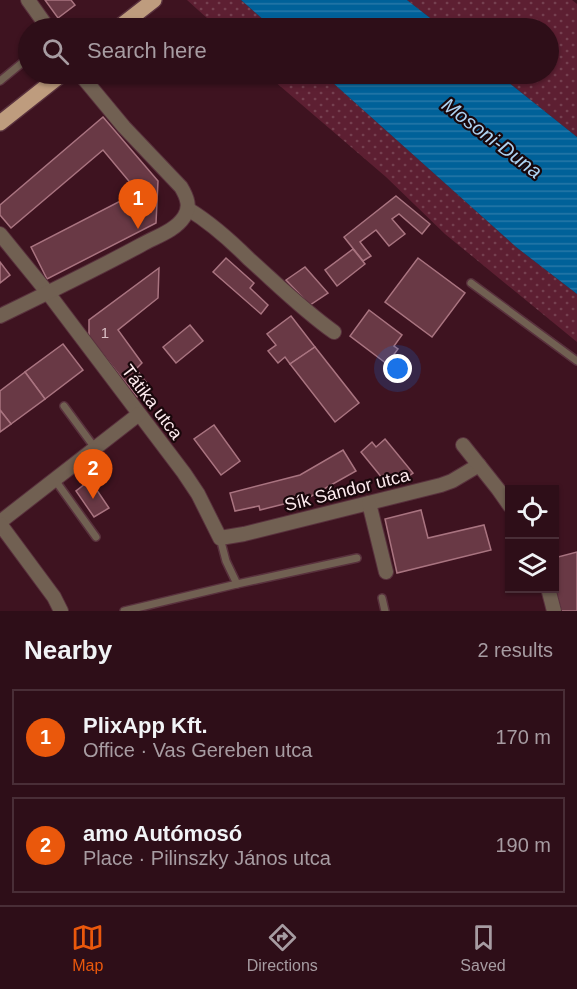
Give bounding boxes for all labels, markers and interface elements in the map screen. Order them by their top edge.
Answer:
search box [18,18,559,84]
icon: search [39,35,72,68]
text: Search here [87,38,207,63]
water label: Mosoni-Duna [438,93,546,183]
pin: 1 [118,180,158,229]
house number: 1 [101,324,109,341]
your location [383,354,412,383]
street label: Tátika utca [118,361,187,444]
pin: 2 [74,450,112,499]
street label: Sík Sándor utca [282,465,413,515]
map controls [505,485,559,593]
button: locate [505,485,559,539]
button: layers [505,539,559,593]
text: Nearby [24,635,112,665]
text: 2 results [477,639,553,661]
text: PlixApp Kft. [83,713,208,738]
text: 1 [40,726,51,748]
text: 170 m [495,726,551,748]
text: Office · Vas Gereben utca [83,739,312,761]
text: amo Autómosó [83,821,242,846]
text: 2 [40,834,51,856]
text: 190 m [495,834,551,856]
text: Place · Pilinszky János utca [83,847,331,869]
tab: Map [71,921,104,975]
tab: Directions [247,921,318,975]
tab: Saved [460,921,506,975]

